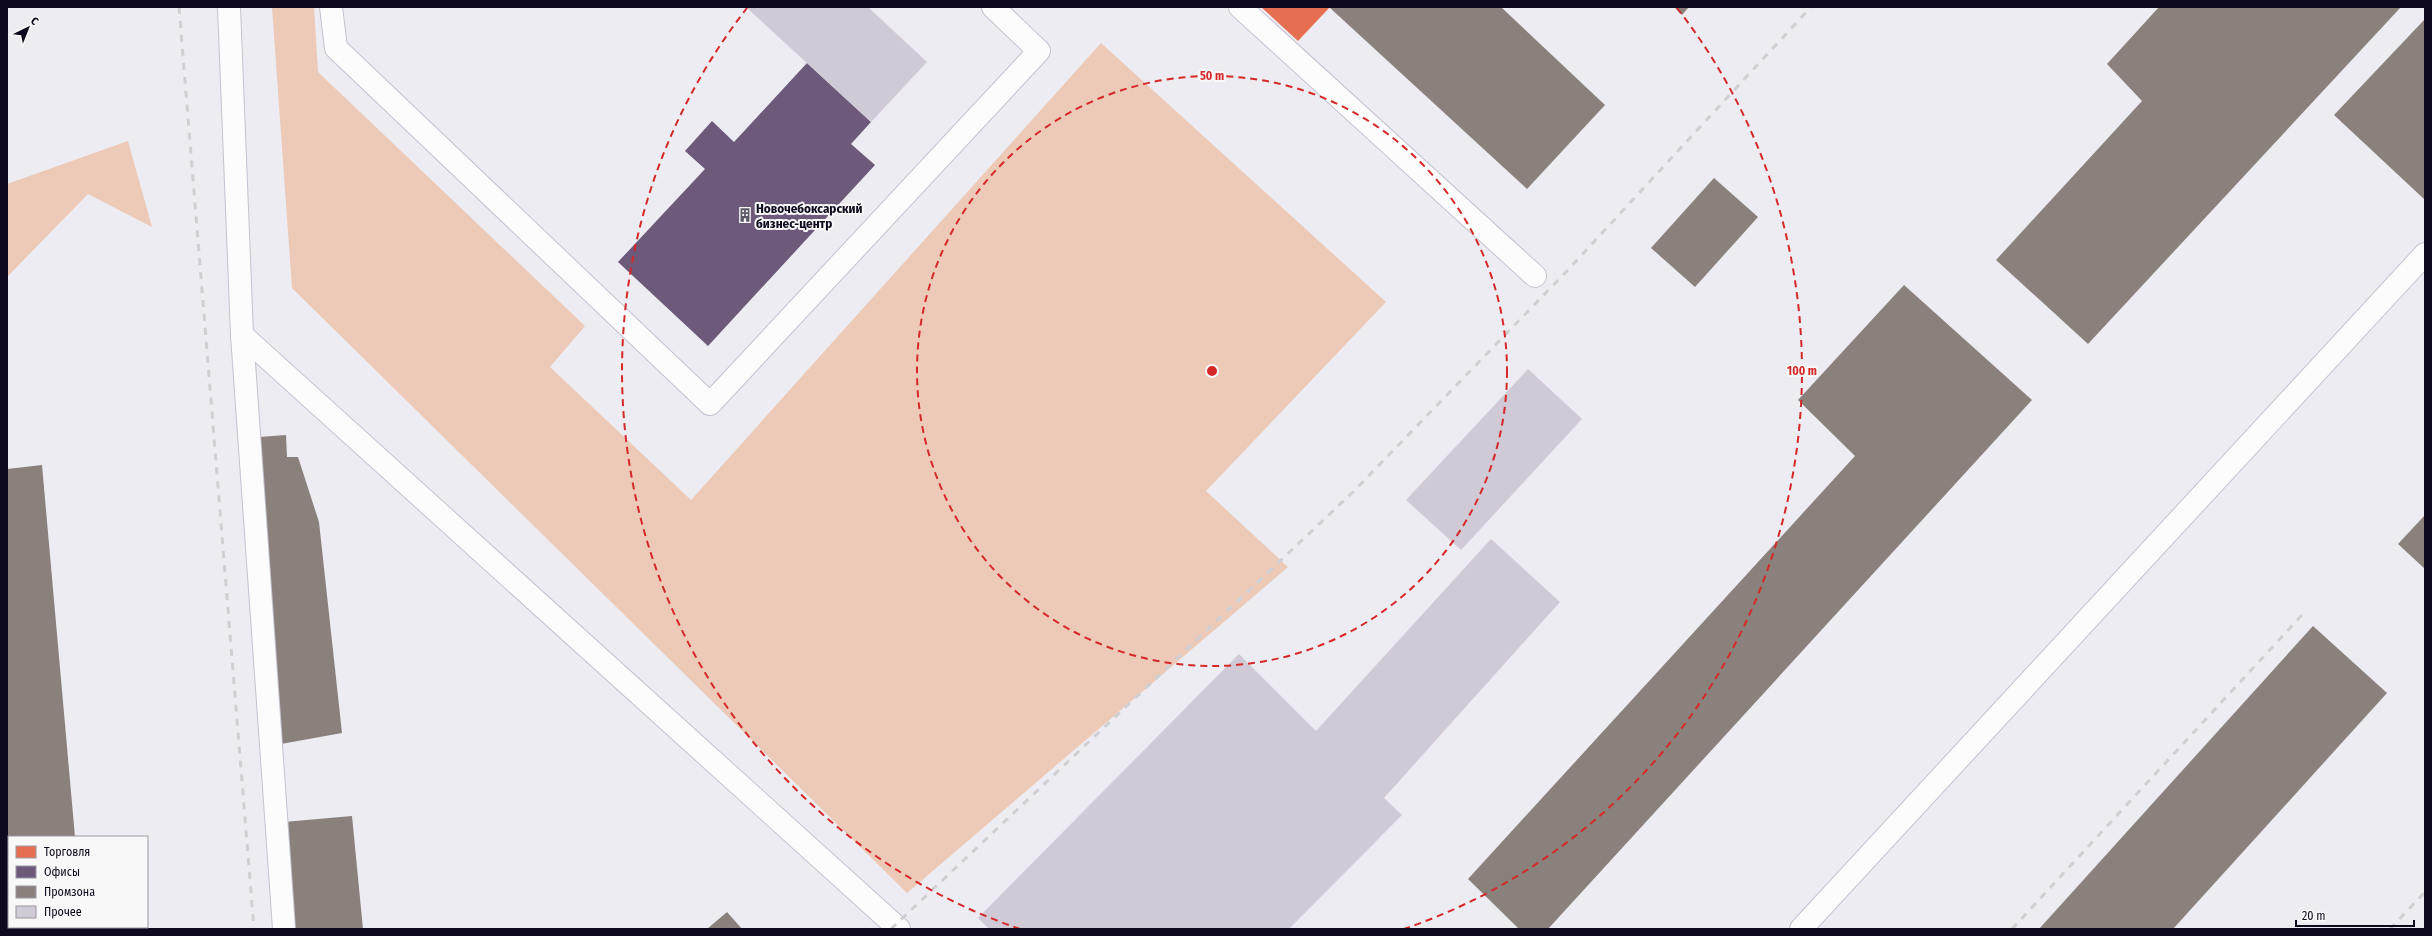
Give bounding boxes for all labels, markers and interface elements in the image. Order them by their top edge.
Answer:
north arrow [8,8,48,48]
text: С [28,14,41,28]
text: 50 m [1200,69,1224,83]
place label: Новочебоксарский бизнес-центр [756,201,863,231]
building icon: Новочебоксарский бизнес-центр [737,207,753,223]
centre of rings [1205,364,1219,378]
text: 100 m [1787,364,1817,378]
legend [8,836,148,928]
text: Торговля [44,845,90,859]
text: Офисы [44,865,80,879]
text: Промзона [44,885,95,899]
scale bar [2296,902,2414,928]
text: Прочее [44,905,82,919]
text: 20 m [2302,909,2326,923]

